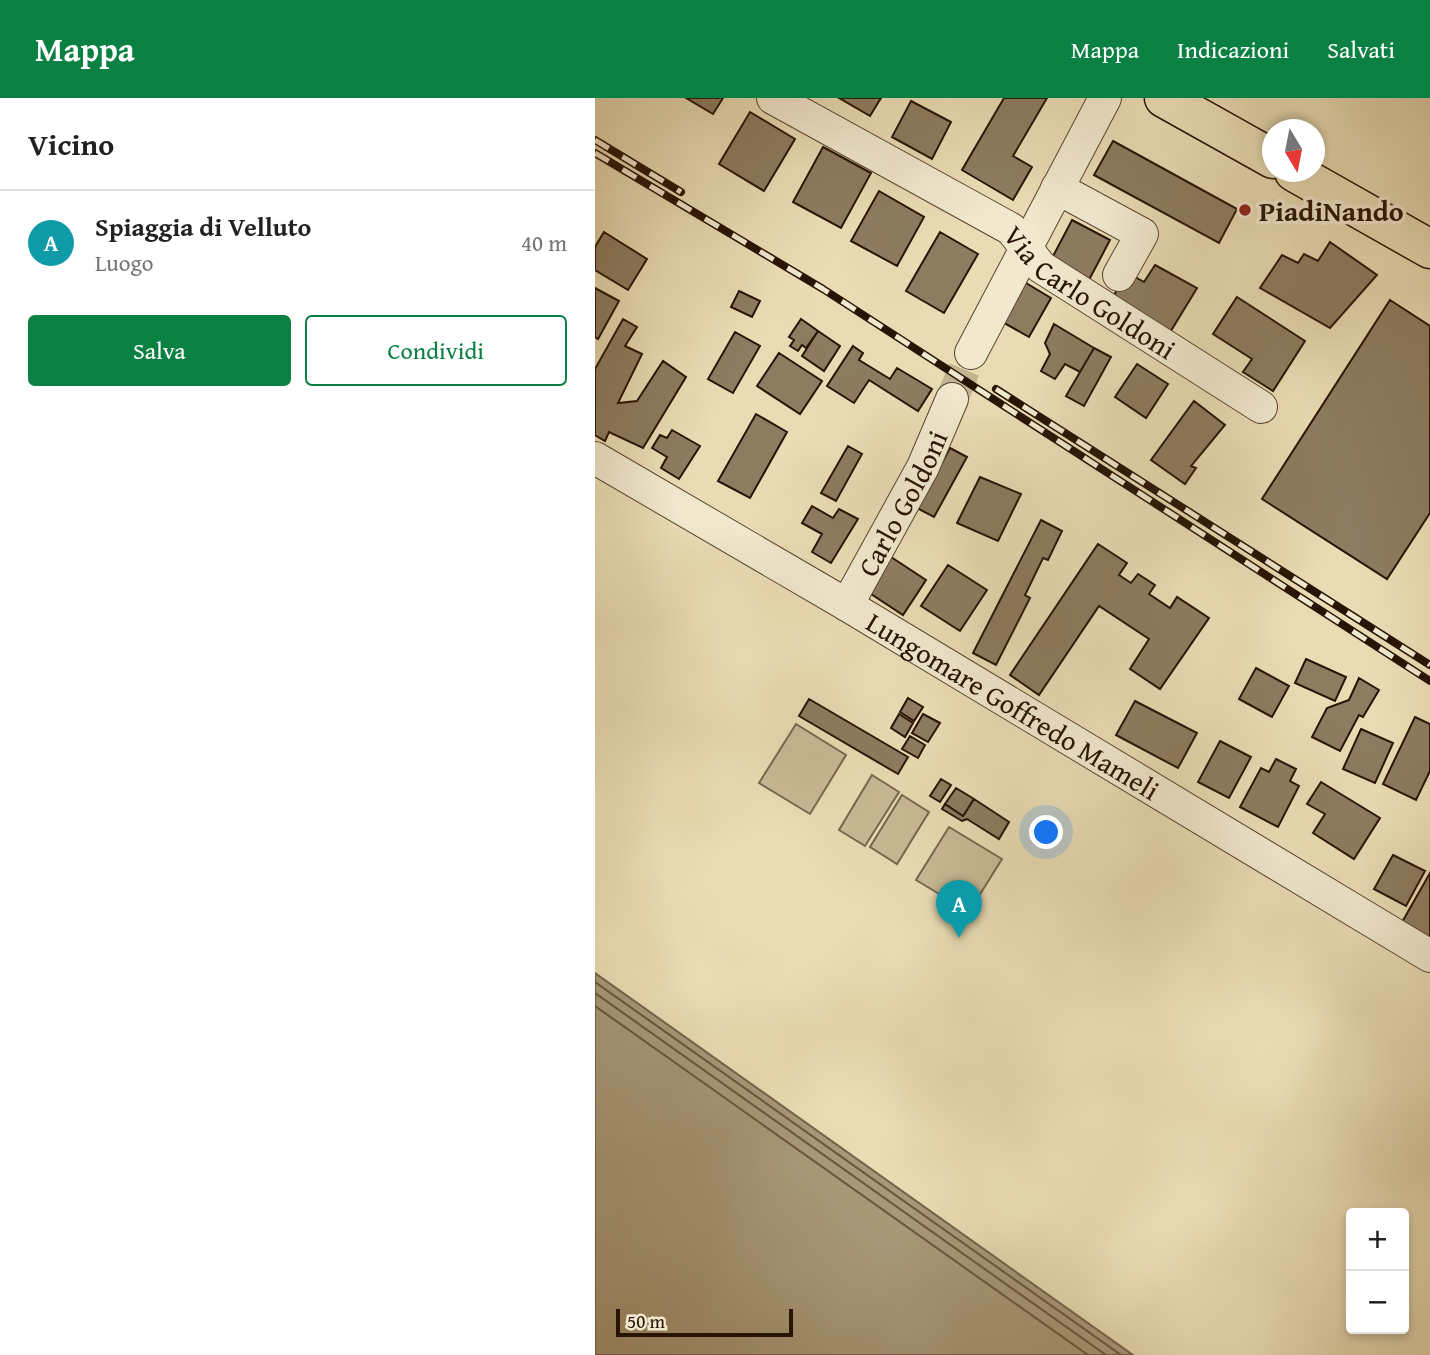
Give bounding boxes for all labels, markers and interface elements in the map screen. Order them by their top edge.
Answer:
text: Mappa [35,25,135,73]
text: Mappa [1071,32,1139,67]
text: Indicazioni [1177,32,1289,67]
text: Salvati [1327,32,1395,67]
north arrow [1262,119,1325,182]
text: Vicino [28,122,114,166]
place label: PiadiNando [1259,190,1404,231]
marker: PiadiNando [1237,202,1253,218]
text: Spiaggia di Velluto [95,207,311,246]
street label: Via Carlo Goldoni [995,216,1184,368]
text: A [44,226,58,259]
text: 40 m [521,226,567,259]
text: Luogo [95,246,154,279]
button: Salva [28,315,291,386]
button: Condividi [305,315,567,386]
street label: Carlo Goldoni [846,424,957,583]
street label: Lungomare Goffredo Mameli [859,601,1168,809]
your location [1029,815,1063,849]
pin: A [936,880,982,938]
map controls [1346,1208,1409,1334]
button: + [1346,1208,1409,1271]
button: − [1346,1271,1409,1334]
scale bar [616,1306,793,1338]
text: 50 m [627,1307,665,1335]

